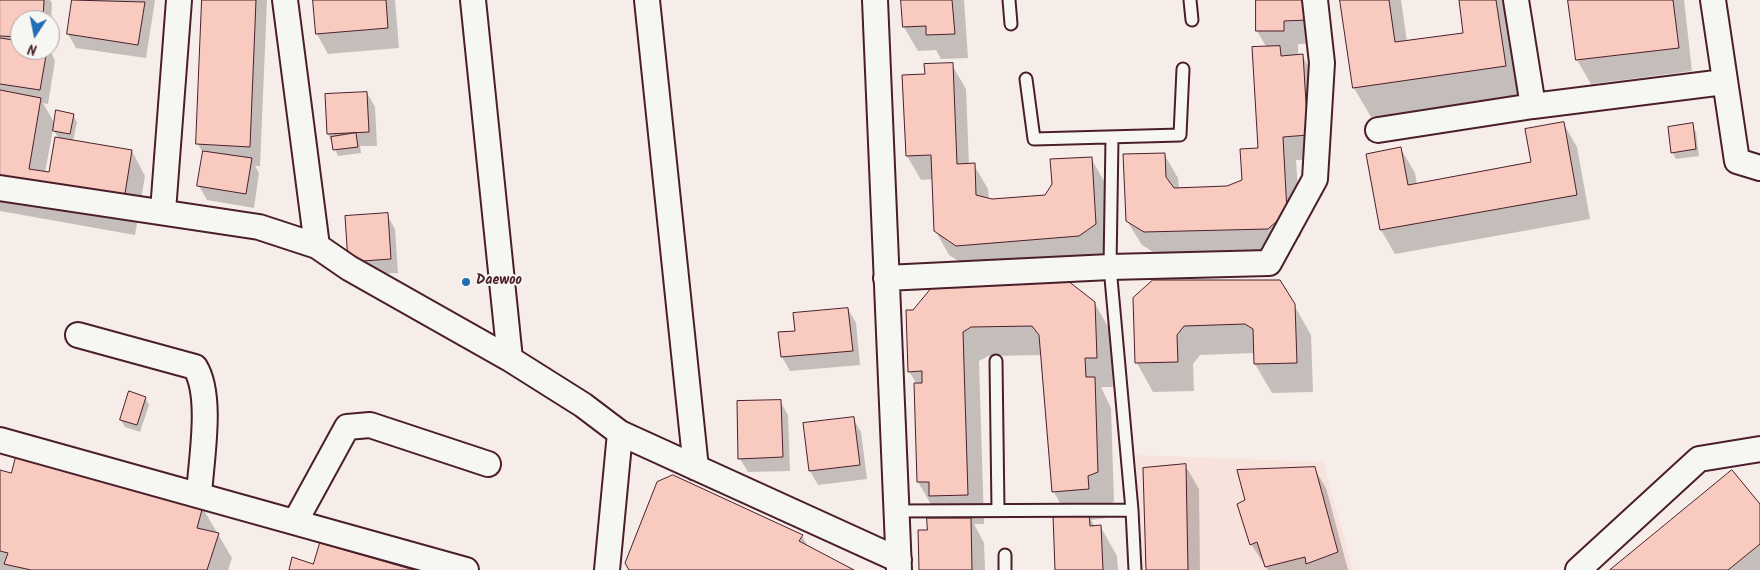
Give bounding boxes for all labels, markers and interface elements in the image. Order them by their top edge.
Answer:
north arrow [10,10,60,60]
text: N [26,37,39,60]
place label: Daewoo [476,274,522,290]
marker: Daewoo [460,276,472,288]

